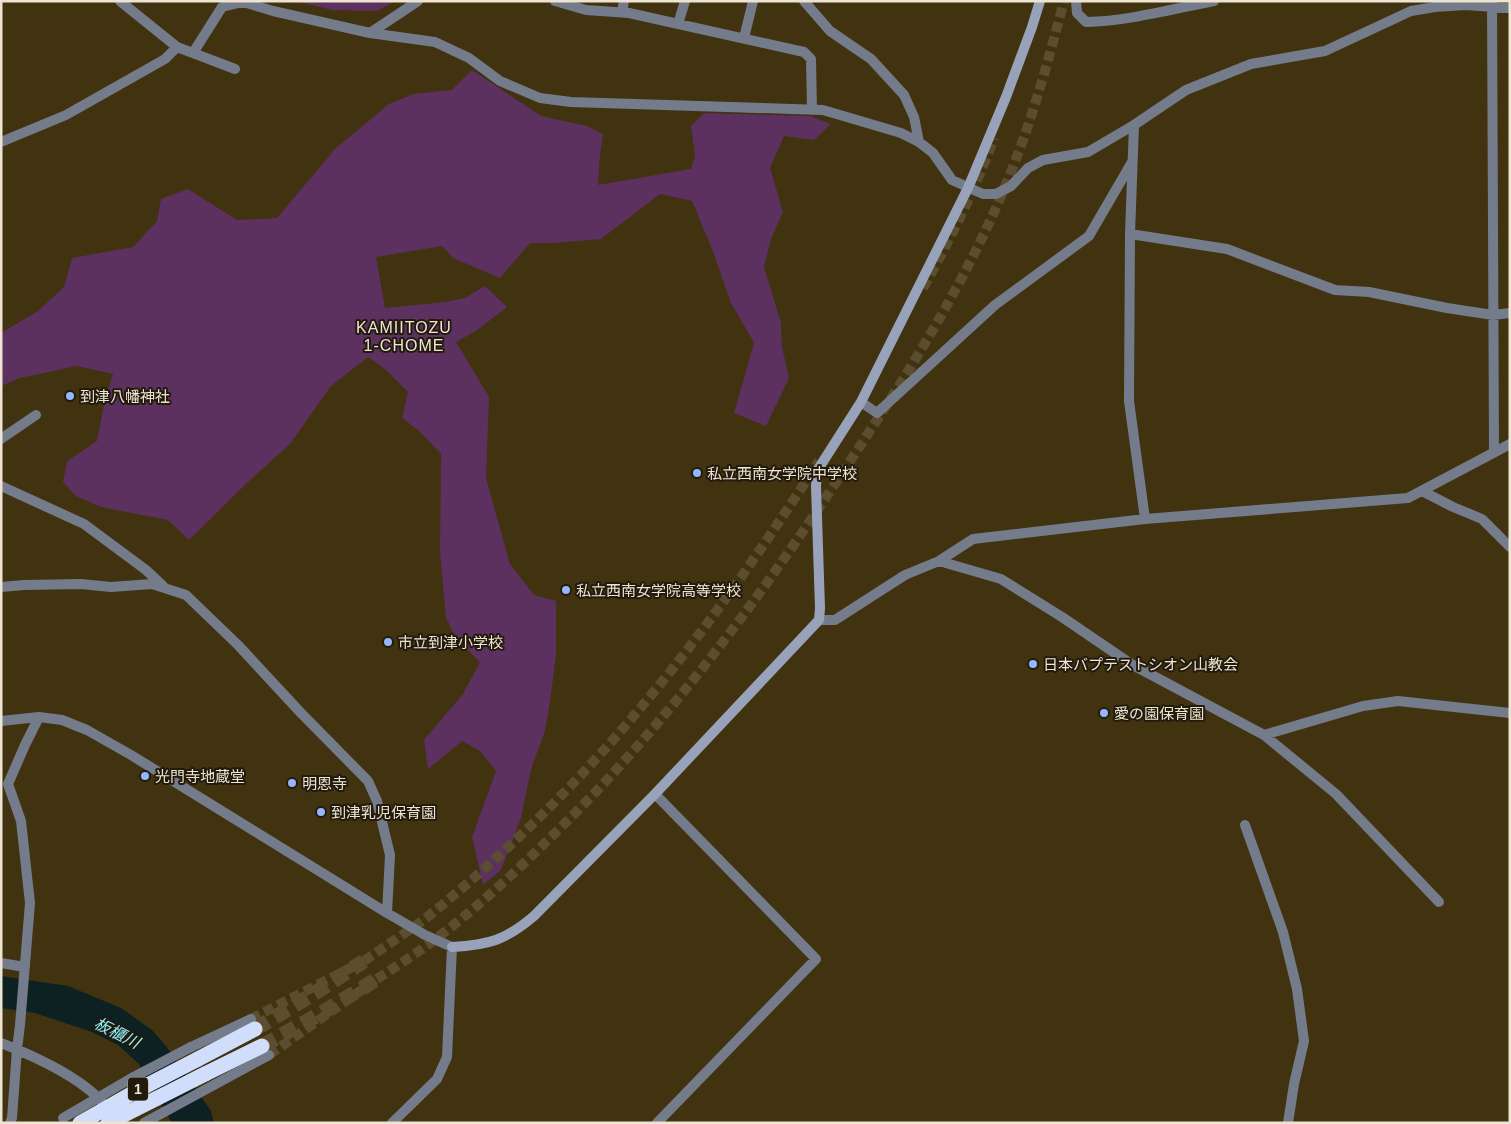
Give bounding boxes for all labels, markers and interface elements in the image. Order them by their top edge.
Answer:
district label: KAMIITOZU 1-CHOME [356,319,452,354]
place label: 到津八幡神社 [80,388,170,405]
marker: 到津八幡神社 [64,390,76,402]
place label: 私立西南女学院中学校 [707,465,857,482]
marker: 私立西南女学院中学校 [691,467,703,479]
place label: 私立西南女学院高等学校 [576,582,741,599]
marker: 私立西南女学院高等学校 [560,584,572,596]
place label: 市立到津小学校 [398,634,503,651]
marker: 市立到津小学校 [382,636,394,648]
place label: 日本バプテストシオン山教会 [1043,656,1238,673]
marker: 日本バプテストシオン山教会 [1027,658,1039,670]
place label: 愛の園保育園 [1114,705,1204,722]
marker: 愛の園保育園 [1098,707,1110,719]
place label: 光門寺地蔵堂 [155,768,245,785]
marker: 光門寺地蔵堂 [139,770,151,782]
place label: 明恩寺 [302,775,347,792]
marker: 明恩寺 [286,777,298,789]
place label: 到津乳児保育園 [331,804,436,821]
marker: 到津乳児保育園 [315,806,327,818]
water label: 板櫃川 [92,1015,144,1052]
road number: 1 [128,1078,148,1100]

